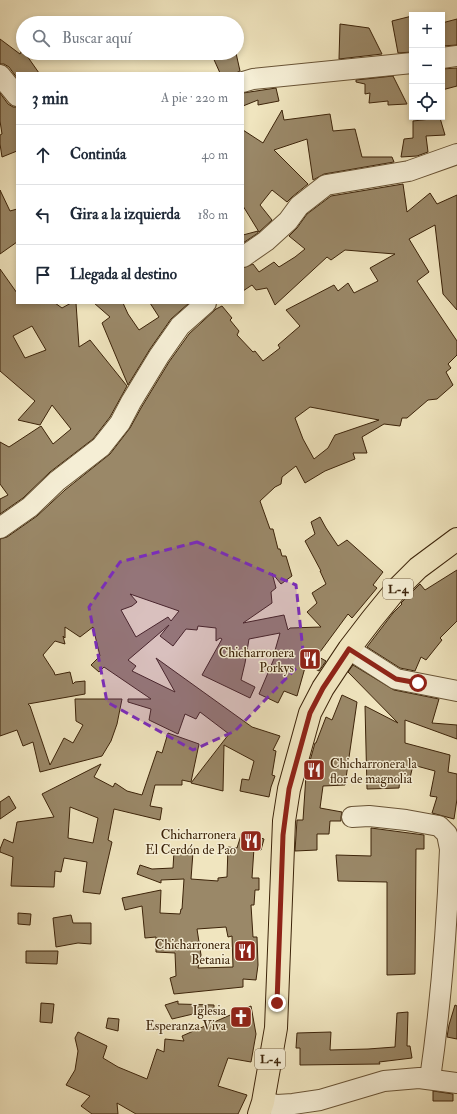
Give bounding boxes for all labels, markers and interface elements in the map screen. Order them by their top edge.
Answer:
map controls [409,12,445,120]
button: + [409,12,445,48]
search box [16,16,244,60]
icon: search [30,27,52,49]
text: Buscar aquí [62,29,131,48]
button: − [409,48,445,84]
button: locate [409,84,445,120]
text: 3 min [32,88,69,109]
text: A pie · 220 m [161,90,228,106]
icon: ahead [32,144,54,166]
text: Continúa [70,145,126,164]
text: 40 m [202,147,228,163]
icon: left [32,204,54,226]
text: Gira a la izquierda [70,205,180,224]
text: 180 m [198,207,228,223]
icon: arrive [32,264,54,286]
text: Llegada al destino [70,265,177,284]
road number: L-4 [383,579,413,599]
place label: Chicharronera Porkys [219,645,295,677]
restaurant icon: Chicharronera Porkys [297,646,323,672]
route start [409,674,427,692]
place label: Chicharronera la flor de magnolia [330,756,417,787]
restaurant icon: Chicharronera la flor de magnolia [301,757,327,783]
place label: Chicharronera El Cerdón de Pao [145,827,237,858]
restaurant icon: Chicharronera El Cerdón de Pao [238,828,264,854]
place label: Chicharronera Betania [155,937,231,968]
restaurant icon: Chicharronera Betania [232,938,258,964]
route end [268,994,286,1012]
place label: Iglesia Esperanza Viva [145,1003,227,1035]
church icon: Iglesia Esperanza Viva [228,1004,254,1030]
road number: L-4 [255,1049,285,1069]

